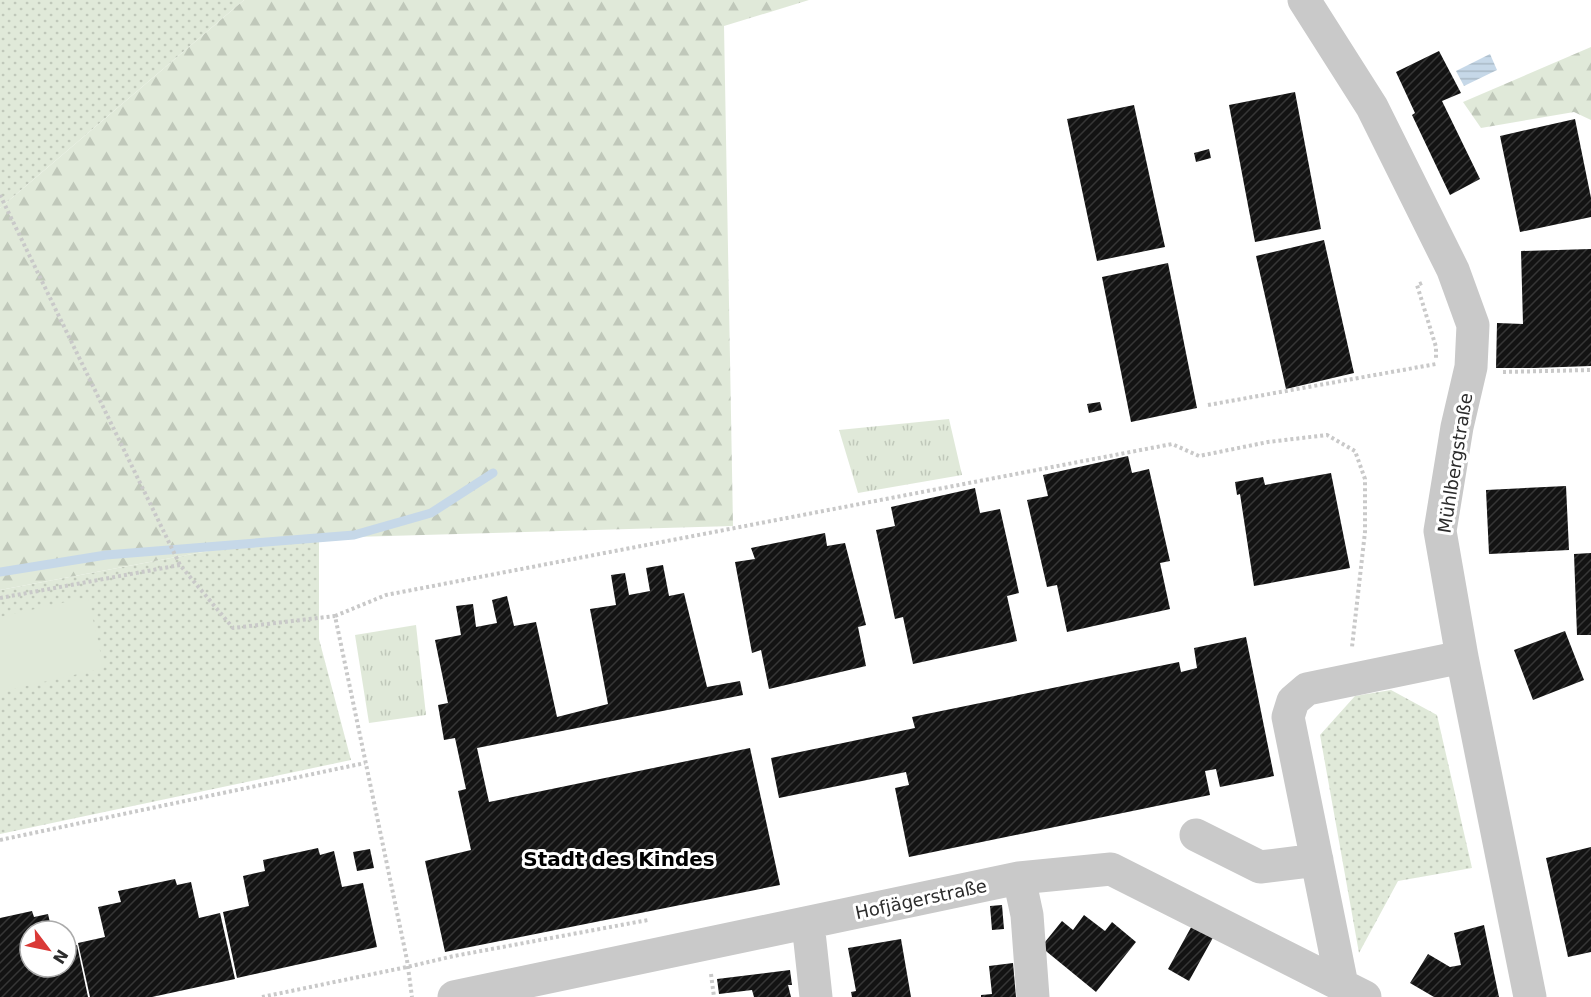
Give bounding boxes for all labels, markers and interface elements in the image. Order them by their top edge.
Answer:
street label: Mühlbergstraße [1434,391,1476,535]
district label: Stadt des Kindes [523,847,715,871]
street label: Hofjägerstraße [853,875,989,923]
north arrow [18,919,78,979]
text: N [49,946,72,967]

